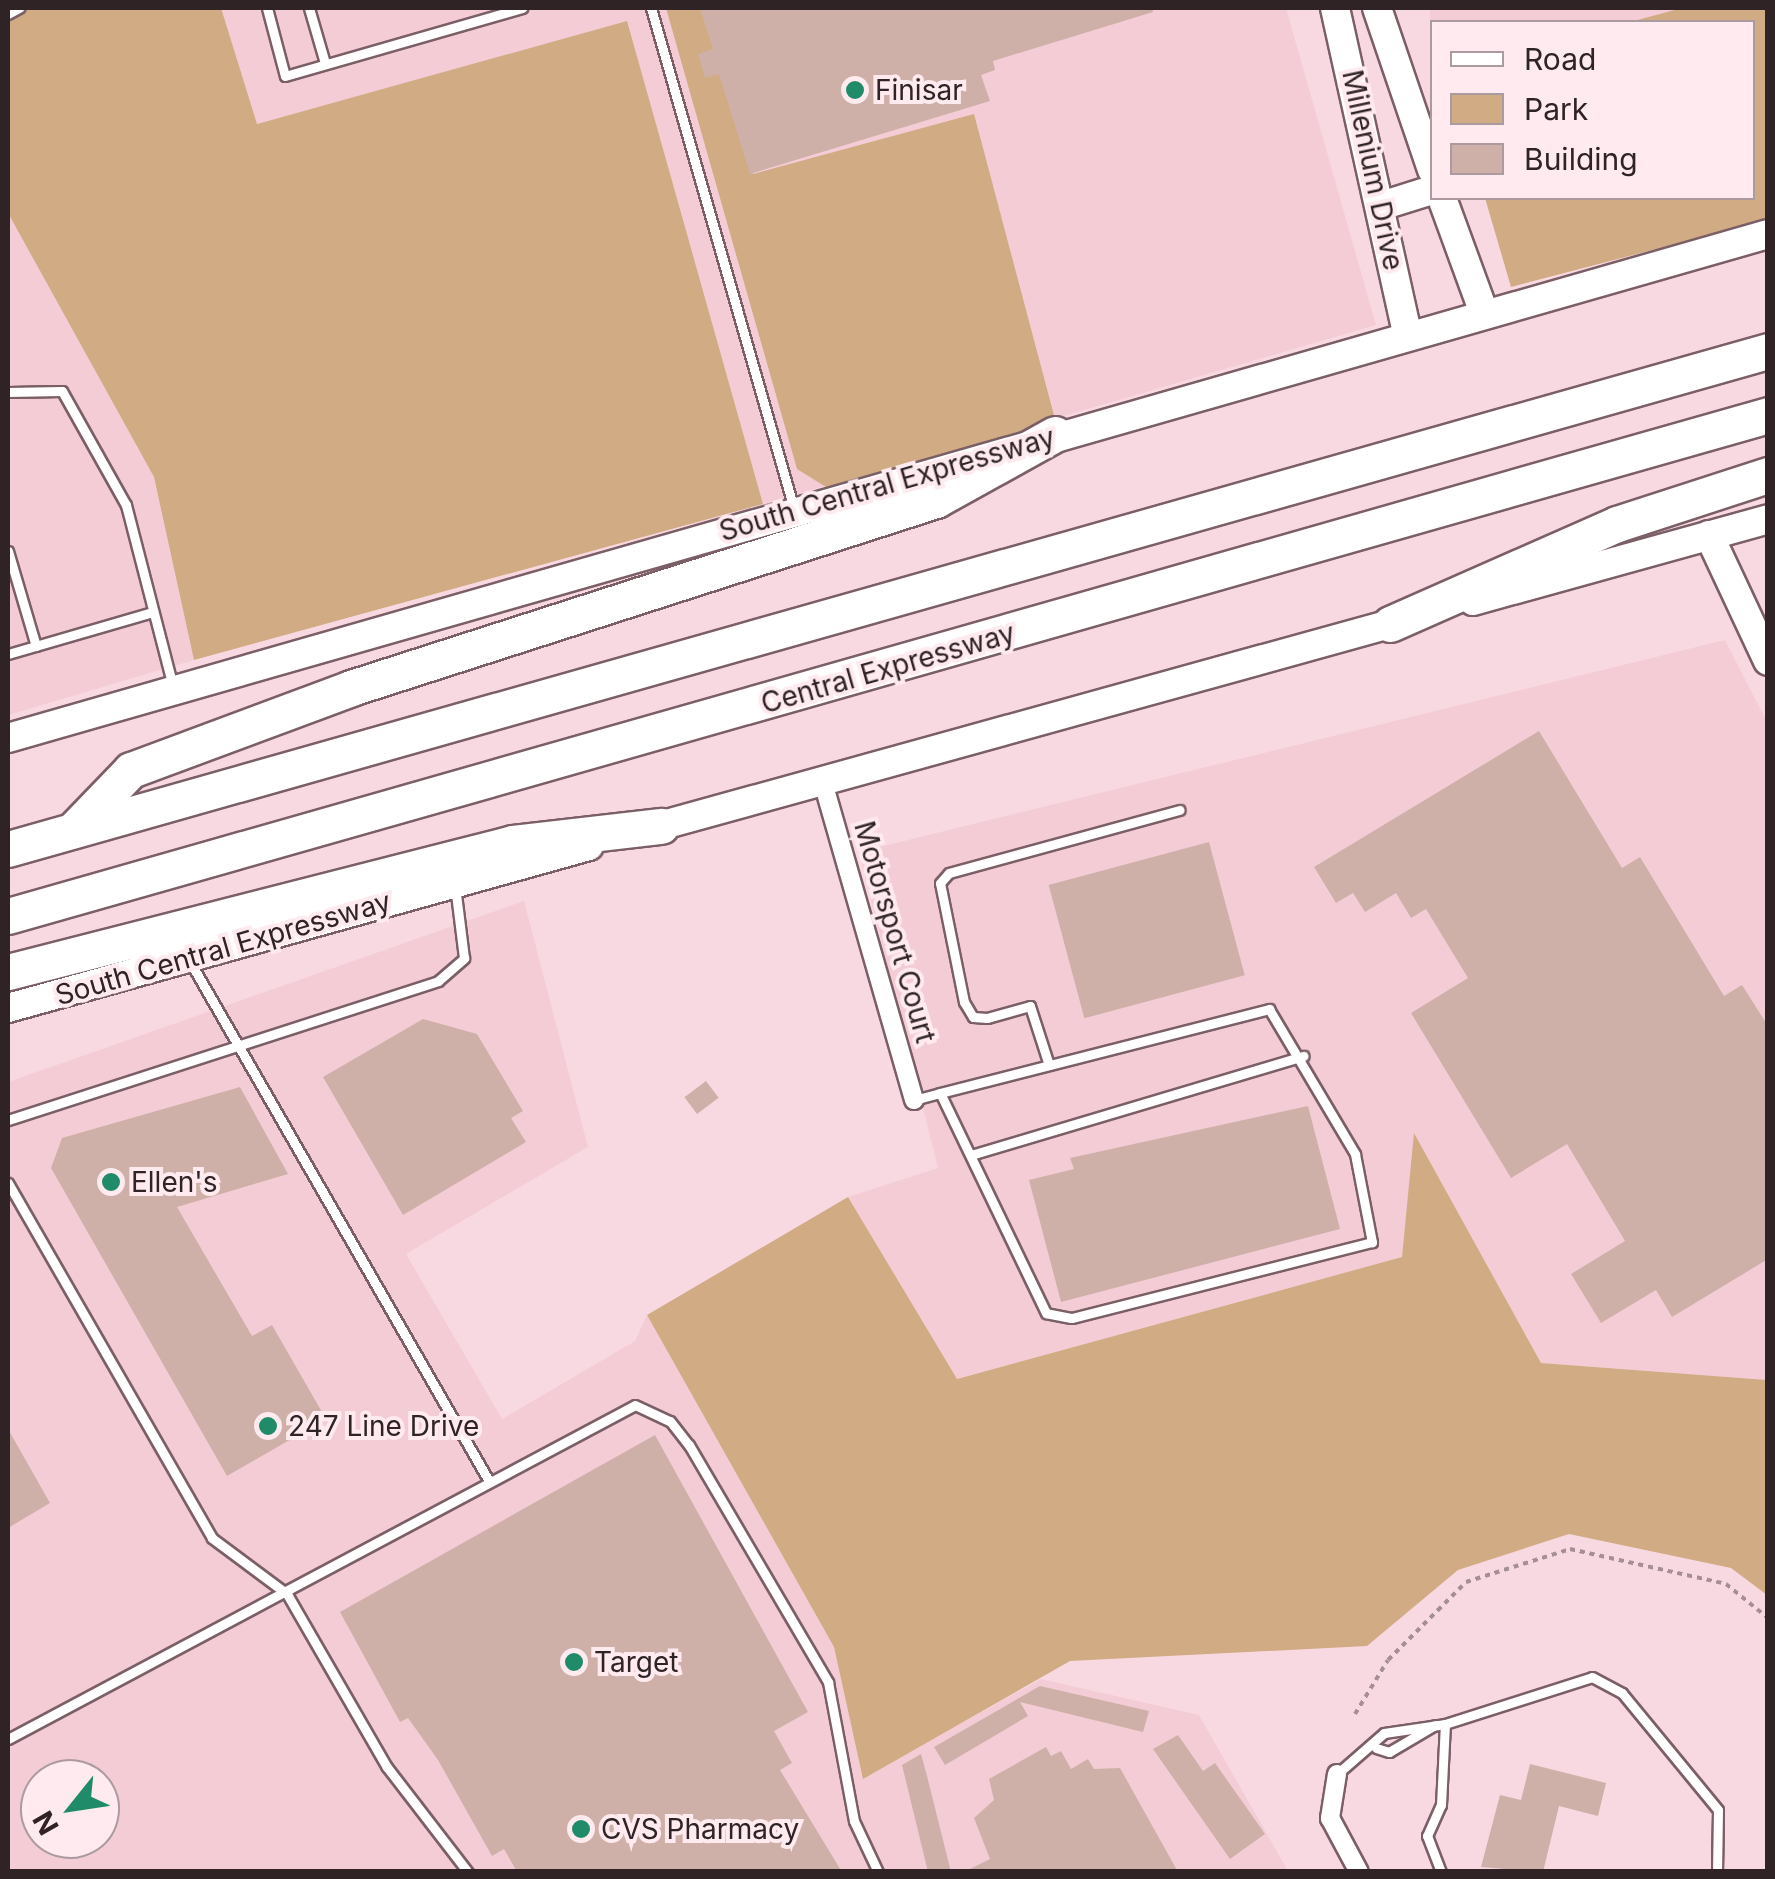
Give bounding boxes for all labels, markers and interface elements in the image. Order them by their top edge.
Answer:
legend [1430,20,1755,200]
text: Road [1524,41,1596,77]
street label: Millenium Drive [1335,67,1411,273]
place label: Finisar [875,73,963,107]
marker: Finisar [844,79,866,101]
text: Park [1524,91,1588,127]
text: Building [1524,141,1638,177]
street label: South Central Expressway [715,420,1059,548]
street label: Central Expressway [757,616,1019,720]
street label: Motorsport Court [847,817,943,1047]
street label: South Central Expressway [51,884,395,1012]
place label: Ellen's [131,1165,217,1199]
marker: Ellen's [100,1171,122,1193]
place label: 247 Line Drive [288,1409,479,1443]
marker: 247 Line Drive [257,1415,279,1437]
place label: Target [594,1645,678,1679]
marker: Target [563,1651,585,1673]
north arrow [20,1759,120,1859]
text: N [26,1805,66,1841]
place label: CVS Pharmacy [601,1812,799,1846]
marker: CVS Pharmacy [570,1818,592,1840]

